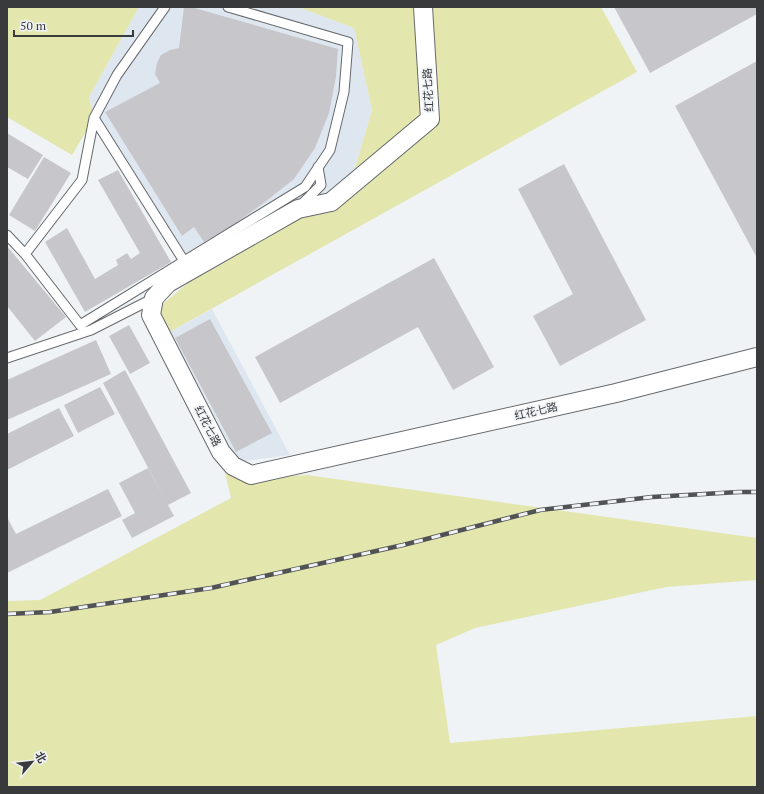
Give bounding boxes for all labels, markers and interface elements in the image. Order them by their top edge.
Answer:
scale bar [14,12,133,38]
text: 50 m [20,18,47,33]
street label: 红花七路 [420,68,436,112]
street label: 红花七路 [513,399,559,423]
street label: 红花七路 [192,403,224,449]
north arrow [12,742,52,782]
text: 北 [32,749,50,765]

